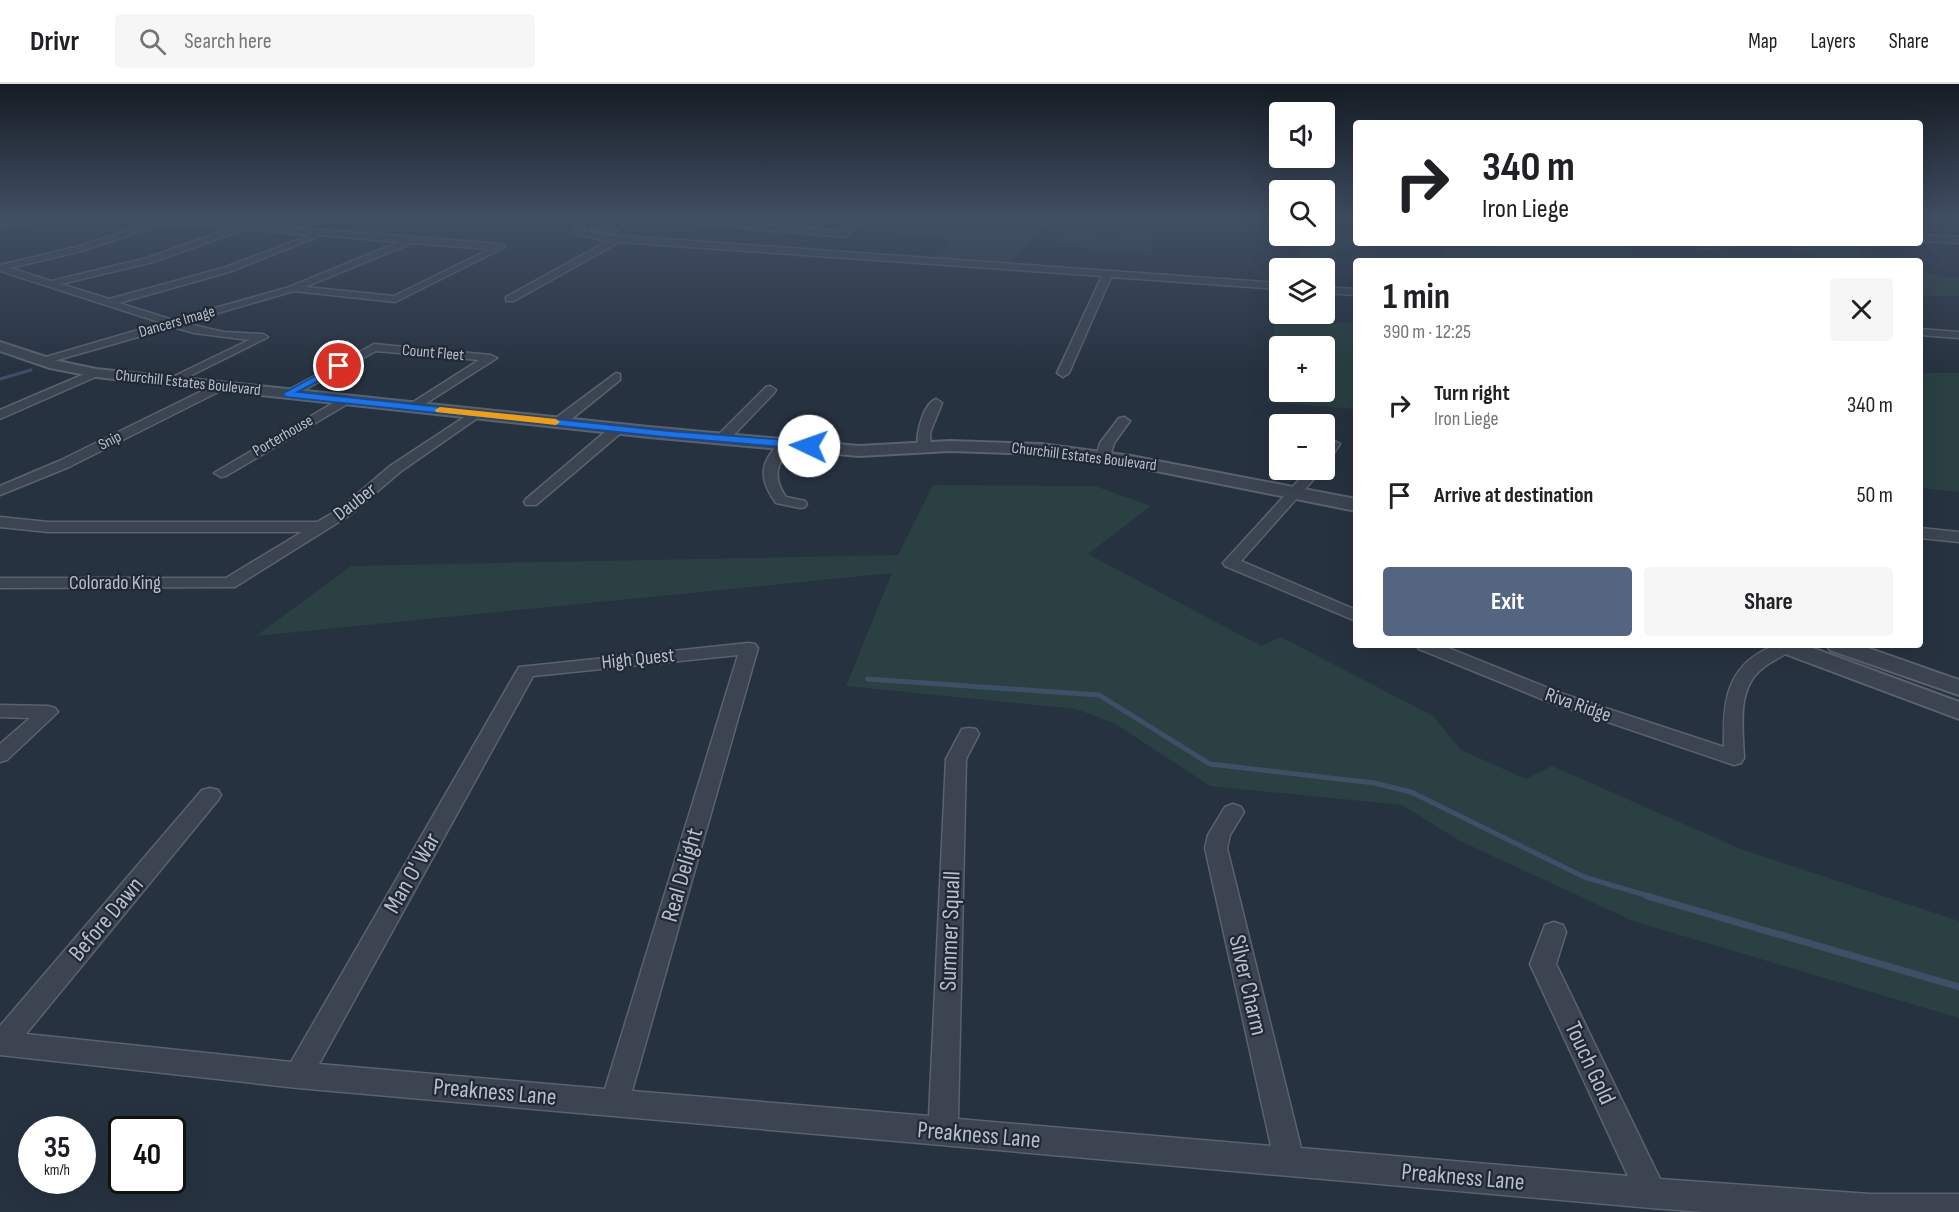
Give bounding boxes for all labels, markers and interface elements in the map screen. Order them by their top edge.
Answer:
search box [115,14,535,68]
text: Drivr [30,25,79,58]
icon: search [136,25,169,58]
text: Search here [184,28,272,55]
text: Map [1748,29,1777,54]
text: Layers [1810,29,1856,54]
text: Share [1889,29,1929,54]
map controls [1269,102,1335,480]
button: sound [1269,102,1335,168]
text: 340 m [1482,142,1575,193]
icon: right [1383,144,1461,222]
button: search [1269,180,1335,246]
text: Iron Liege [1482,193,1569,225]
button: layers [1269,258,1335,324]
text: 1 min [1383,276,1450,319]
button: close [1830,278,1893,341]
street label: Dancers Image [137,302,217,342]
text: 390 m · 12:25 [1383,320,1471,344]
button: + [1269,336,1335,402]
pin [313,340,364,391]
street label: Count Fleet [401,341,465,365]
icon: arrive [322,349,355,382]
street label: Churchill Estates Boulevard [114,366,262,400]
text: Turn right [1434,380,1510,407]
icon: right [1383,389,1416,422]
text: 340 m [1847,392,1893,419]
text: Iron Liege [1434,407,1499,431]
street label: Porterhouse [250,411,316,461]
position arrow [777,414,841,478]
button: − [1269,414,1335,480]
street label: Snip [95,427,125,455]
street label: Churchill Estates Boulevard [1010,439,1158,475]
street label: Dauber [329,478,381,526]
icon: arrive [1383,479,1416,512]
text: Arrive at destination [1434,482,1593,509]
text: 50 m [1857,482,1893,509]
button: Exit [1383,567,1632,636]
button: Share [1644,567,1893,636]
street label: Colorado King [69,571,161,595]
street label: High Quest [600,643,676,675]
street label: Riva Ridge [1542,682,1614,728]
street label: Real Delight [655,825,709,925]
street label: Man O' War [377,828,447,918]
street label: Before Dawn [62,871,150,967]
street label: Summer Squall [933,871,967,991]
street label: Silver Charm [1222,932,1274,1038]
street label: Touch Gold [1558,1017,1622,1109]
street label: Preakness Lane [432,1072,558,1112]
street label: Preakness Lane [916,1115,1042,1155]
speed limit sign: 40 [108,1116,186,1194]
text: 35 [44,1130,70,1166]
street label: Preakness Lane [1400,1157,1526,1197]
text: km/h [44,1161,70,1180]

